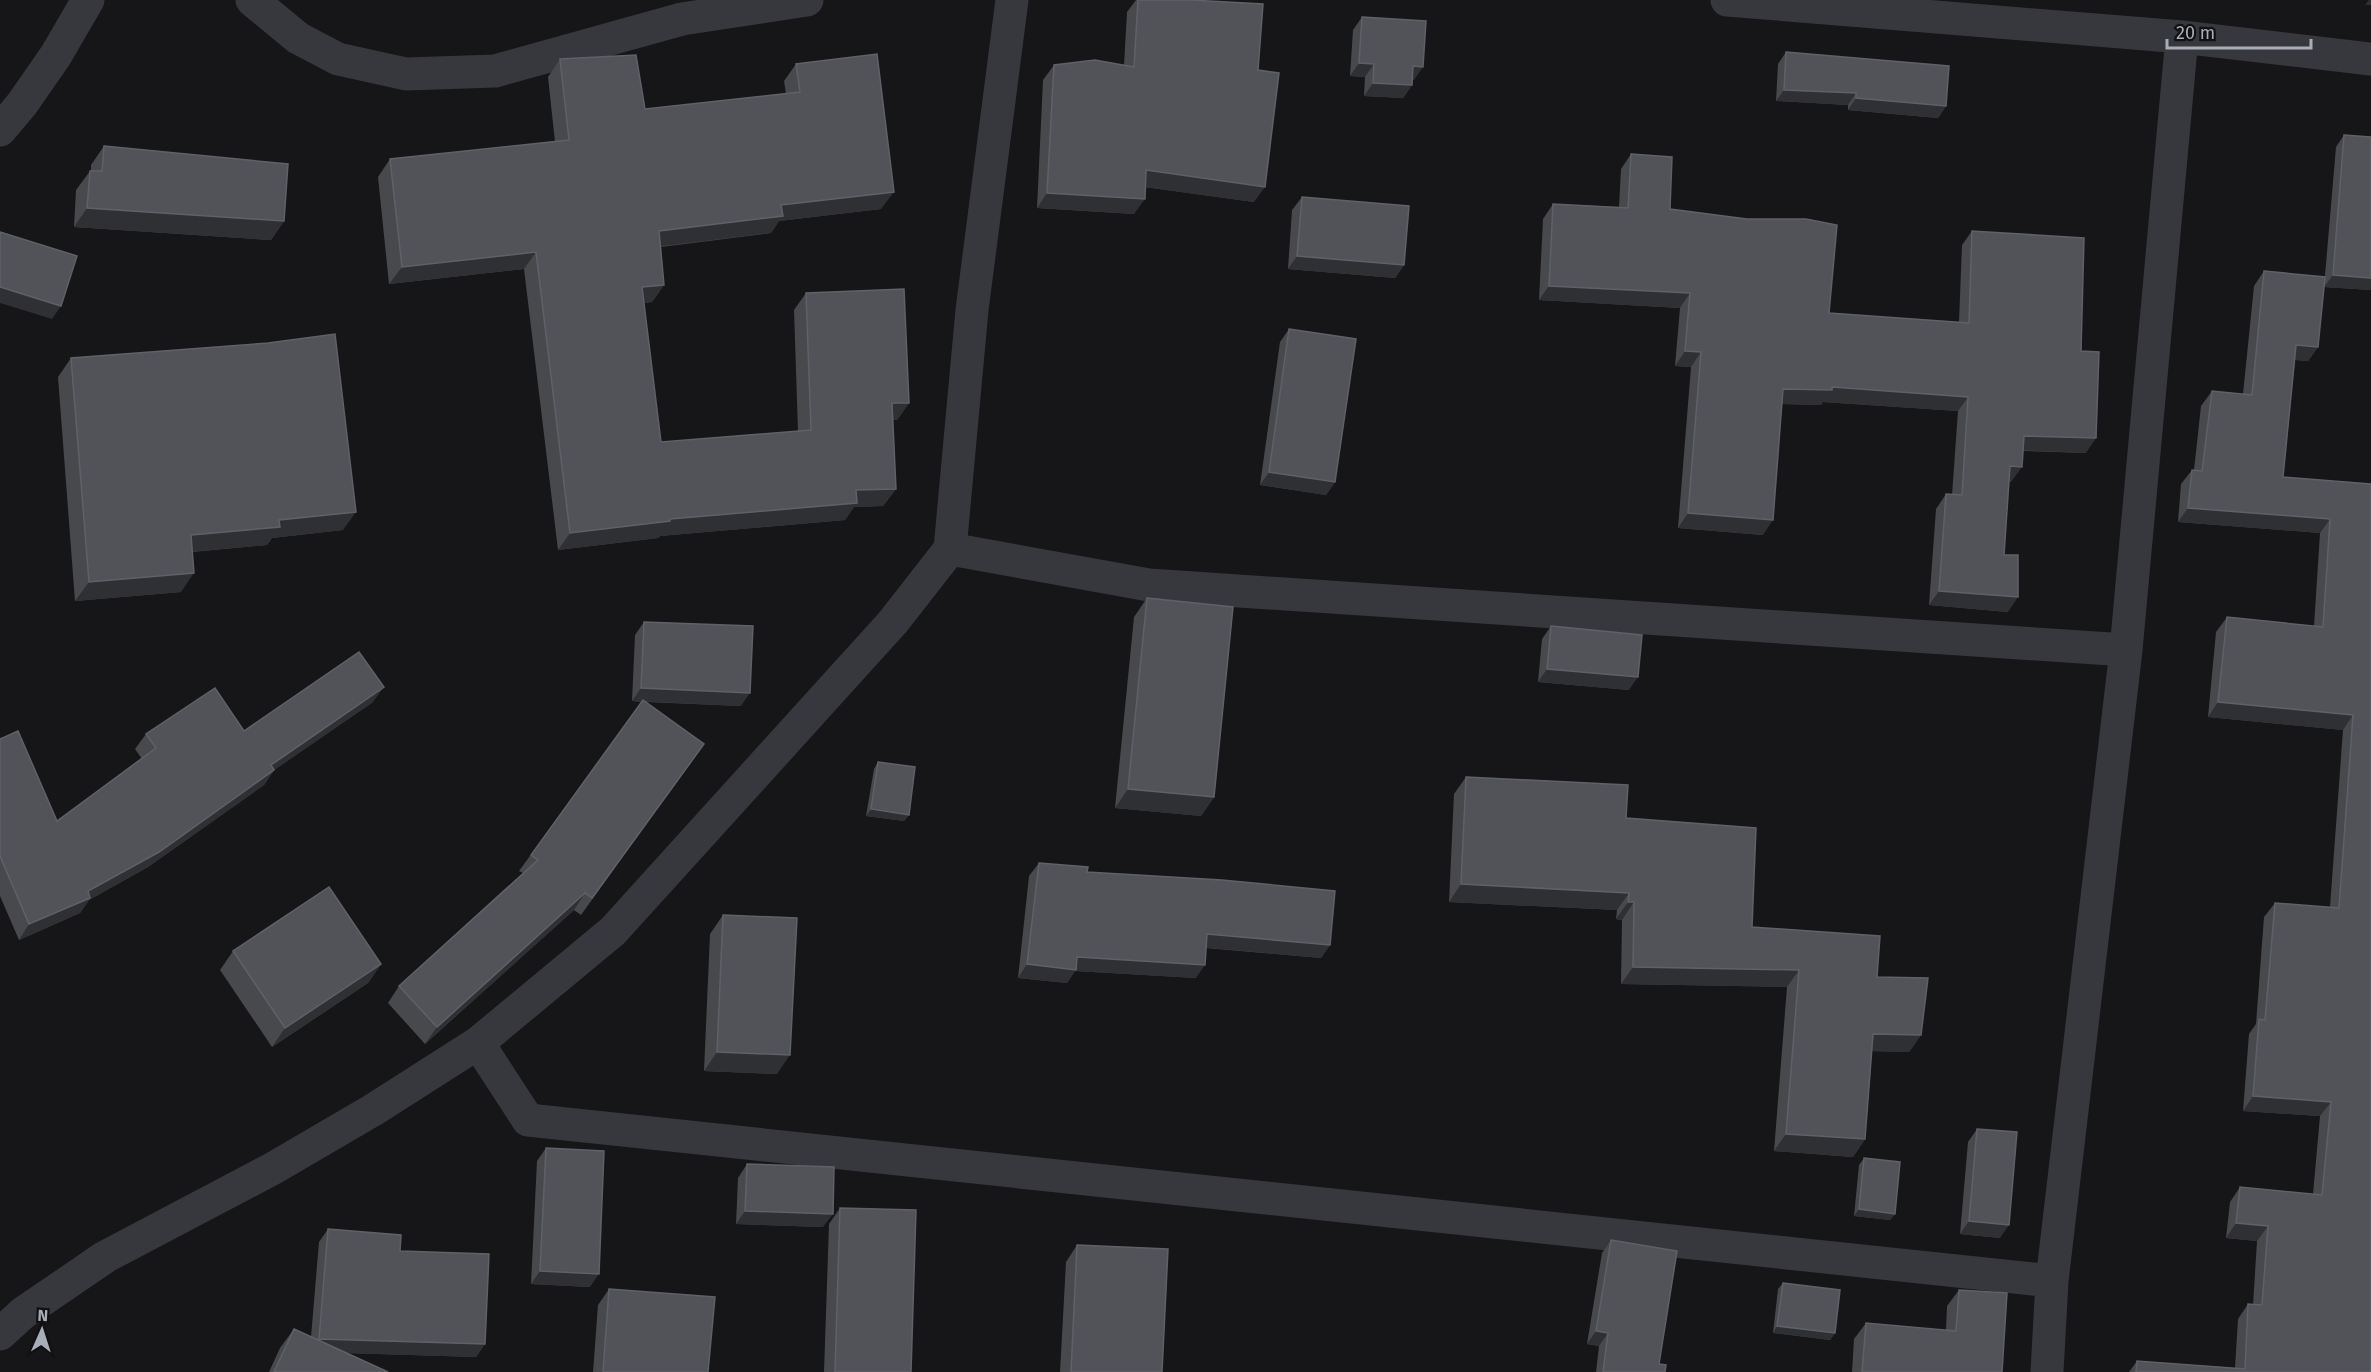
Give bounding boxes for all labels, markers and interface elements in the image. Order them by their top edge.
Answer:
scale bar [2167,12,2311,50]
text: 20 m [2176,22,2215,44]
north arrow [12,1300,72,1360]
text: N [37,1306,49,1325]

